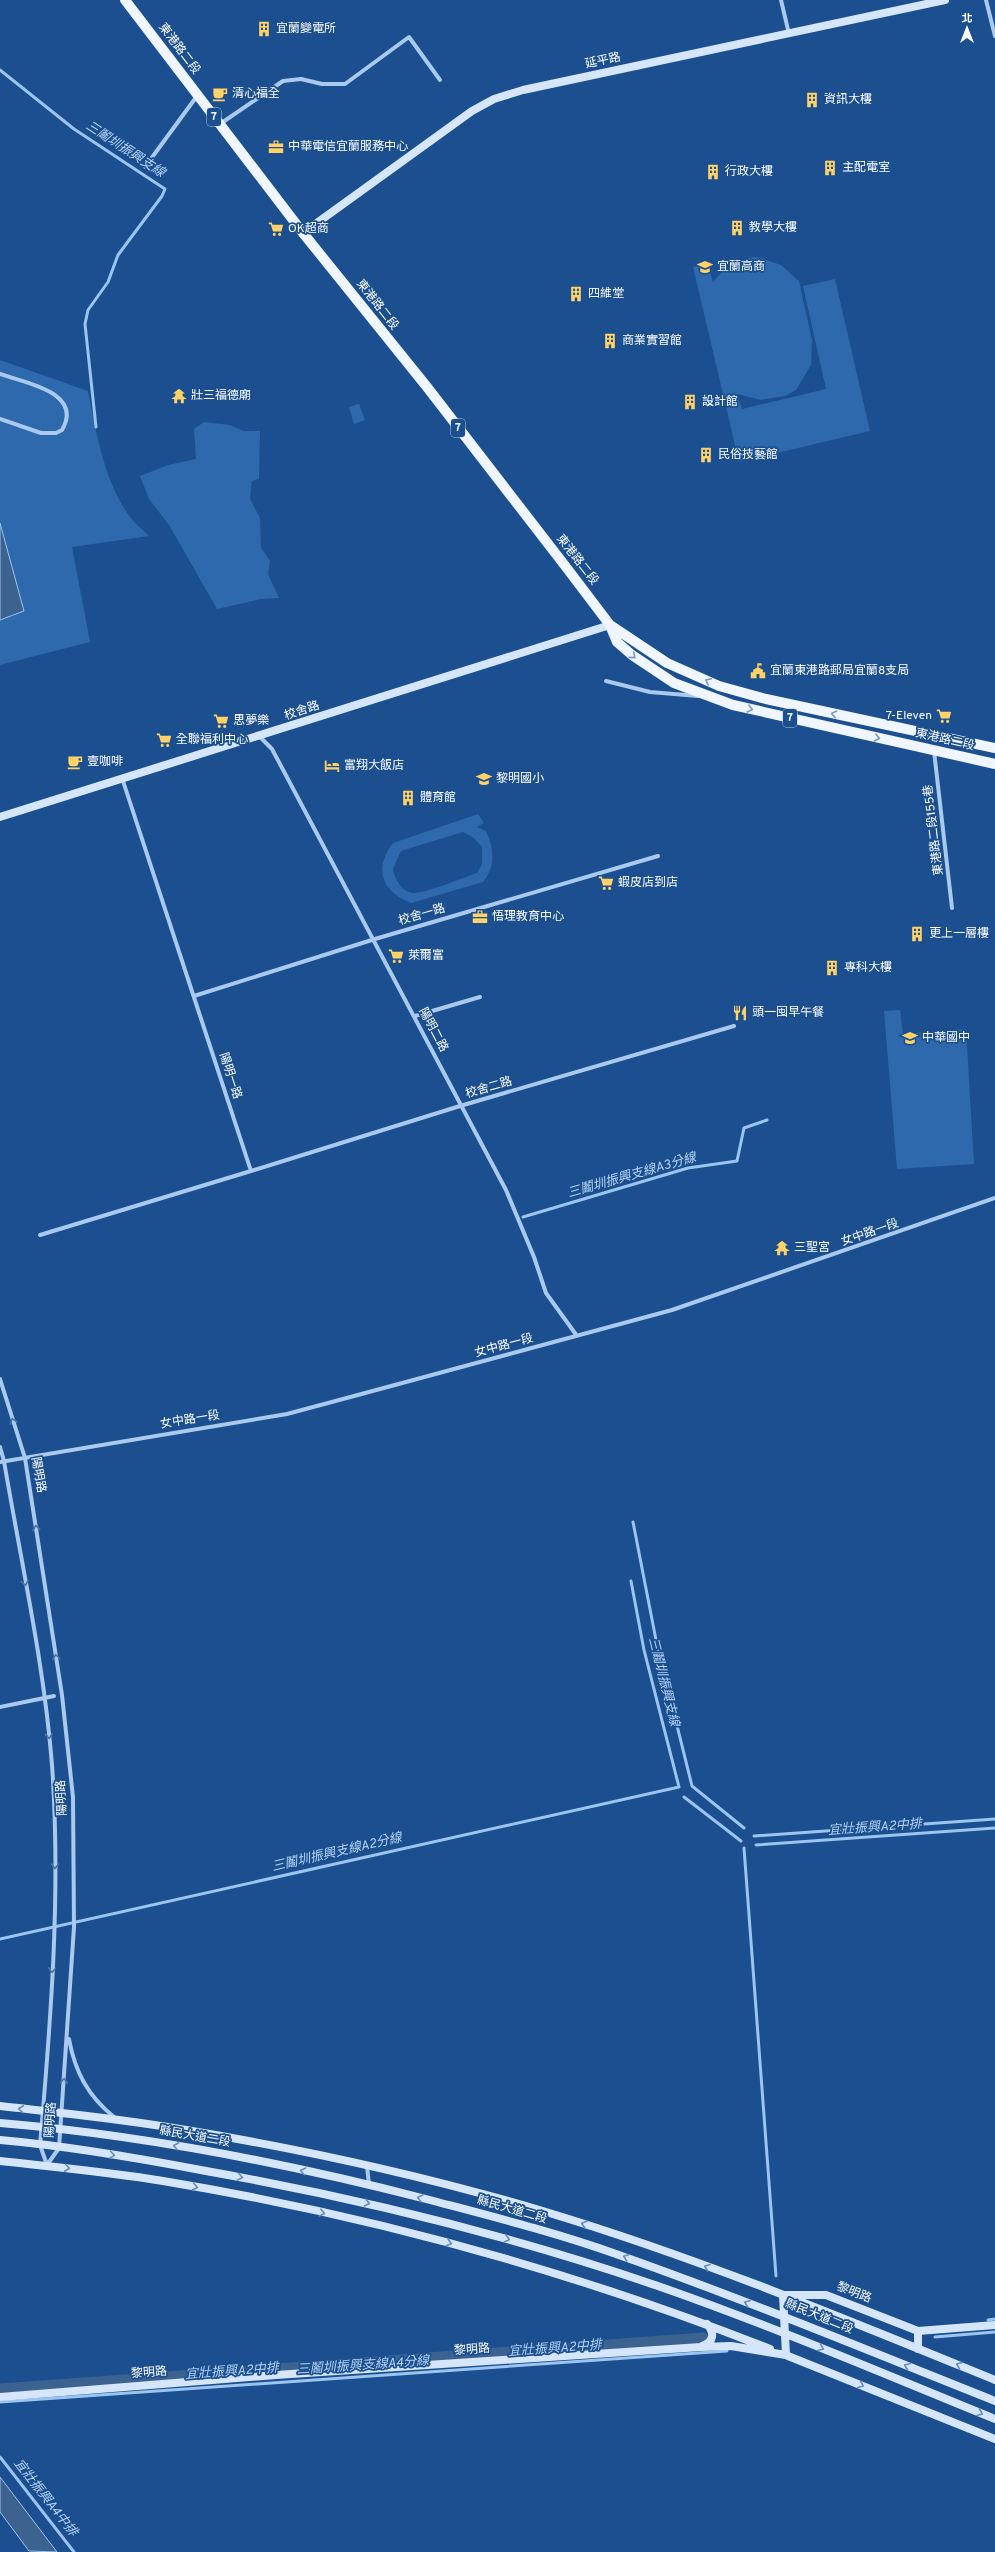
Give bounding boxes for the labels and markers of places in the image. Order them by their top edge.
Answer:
building icon: 宜蘭變電所 [255,20,273,38]
place label: 宜蘭變電所 [276,21,336,37]
cafe icon: 清心福全 [211,85,229,103]
place label: 清心福全 [232,86,280,102]
building icon: 資訊大樓 [803,91,821,109]
place label: 資訊大樓 [824,92,872,108]
office icon: 中華電信宜蘭服務中心 [267,138,285,156]
place label: 中華電信宜蘭服務中心 [288,139,408,155]
building icon: 主配電室 [821,159,839,177]
place label: 主配電室 [842,160,890,176]
building icon: 行政大樓 [704,163,722,181]
place label: 行政大樓 [725,164,773,180]
building icon: 教學大樓 [728,219,746,237]
supermarket icon: OK超商 [267,220,285,238]
place label: 教學大樓 [749,220,797,236]
place label: OK超商 [288,221,329,237]
school or university icon: 宜蘭高商 [696,258,714,276]
place label: 宜蘭高商 [717,259,765,275]
building icon: 四維堂 [567,285,585,303]
place label: 四維堂 [588,286,624,302]
building icon: 商業實習館 [601,332,619,350]
place label: 商業實習館 [622,333,682,349]
temple icon: 壯三福德廟 [170,387,188,405]
place label: 壯三福德廟 [191,388,251,404]
building icon: 設計館 [681,393,699,411]
place label: 設計館 [702,394,738,410]
building icon: 民俗技藝館 [697,446,715,464]
place label: 民俗技藝館 [718,447,778,463]
public building icon: 宜蘭東港路郵局宜蘭8支局 [749,662,767,680]
place label: 宜蘭東港路郵局宜蘭8支局 [770,663,909,679]
supermarket icon: 7-Eleven [935,707,953,725]
place label: 7-Eleven [886,708,932,724]
supermarket icon: 思夢樂 [212,712,230,730]
place label: 思夢樂 [233,713,269,729]
supermarket icon: 全聯福利中心 [155,731,173,749]
place label: 全聯福利中心 [176,732,248,748]
cafe icon: 壹咖啡 [66,753,84,771]
place label: 壹咖啡 [87,754,123,770]
hotel icon: 富翔大飯店 [323,757,341,775]
place label: 富翔大飯店 [344,758,404,774]
school or university icon: 黎明國小 [475,770,493,788]
place label: 黎明國小 [496,771,544,787]
building icon: 體育館 [399,789,417,807]
place label: 體育館 [420,790,456,806]
supermarket icon: 蝦皮店到店 [597,874,615,892]
place label: 蝦皮店到店 [618,875,678,891]
office icon: 悟理教育中心 [471,908,489,926]
place label: 悟理教育中心 [492,909,564,925]
building icon: 更上一層樓 [908,925,926,943]
place label: 更上一層樓 [929,926,989,942]
supermarket icon: 萊爾富 [387,947,405,965]
place label: 萊爾富 [408,948,444,964]
building icon: 專科大樓 [823,959,841,977]
place label: 專科大樓 [844,960,892,976]
restaurant icon: 頭一囤早午餐 [731,1004,749,1022]
place label: 頭一囤早午餐 [752,1005,824,1021]
school or university icon: 中華國中 [901,1029,919,1047]
place label: 中華國中 [922,1030,970,1046]
temple icon: 三聖宮 [773,1239,791,1257]
place label: 三聖宮 [794,1240,830,1256]

